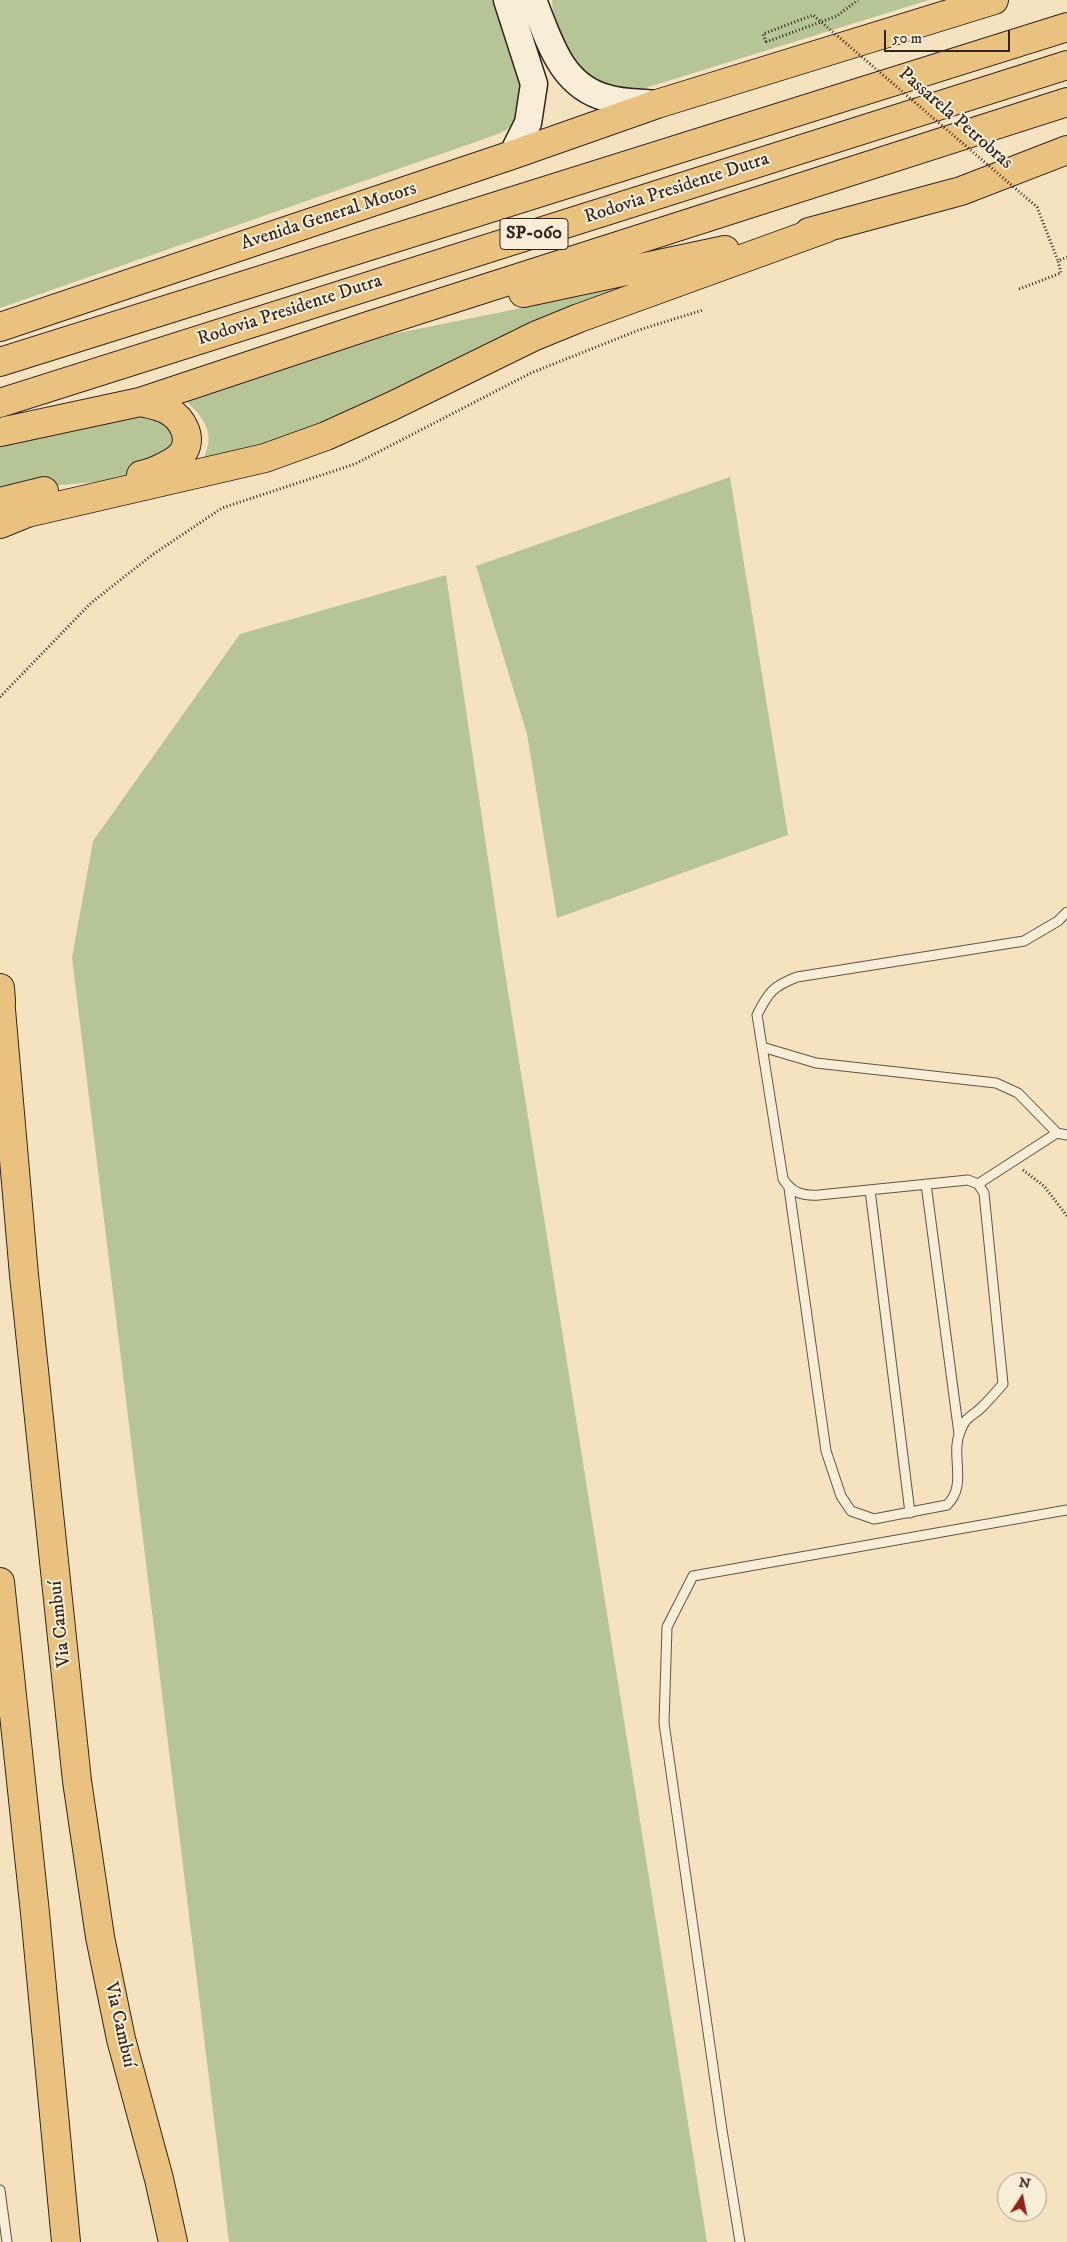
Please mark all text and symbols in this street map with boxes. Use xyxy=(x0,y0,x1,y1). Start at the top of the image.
scale bar xyxy=(887,20,1013,52)
text: 50 m xyxy=(892,29,922,48)
street label: Passarela Petrobras xyxy=(893,63,1017,175)
street label: Rodovia Presidente Dutra xyxy=(582,148,772,230)
street label: Avenida General Motors xyxy=(238,178,420,256)
road number: SP-060 xyxy=(500,218,568,250)
street label: Rodovia Presidente Dutra xyxy=(195,270,385,352)
street label: Via Cambuí xyxy=(45,1580,77,1668)
street label: Via Cambuí xyxy=(98,1980,140,2070)
north arrow xyxy=(997,2172,1047,2222)
text: N xyxy=(1017,2173,1032,2193)

